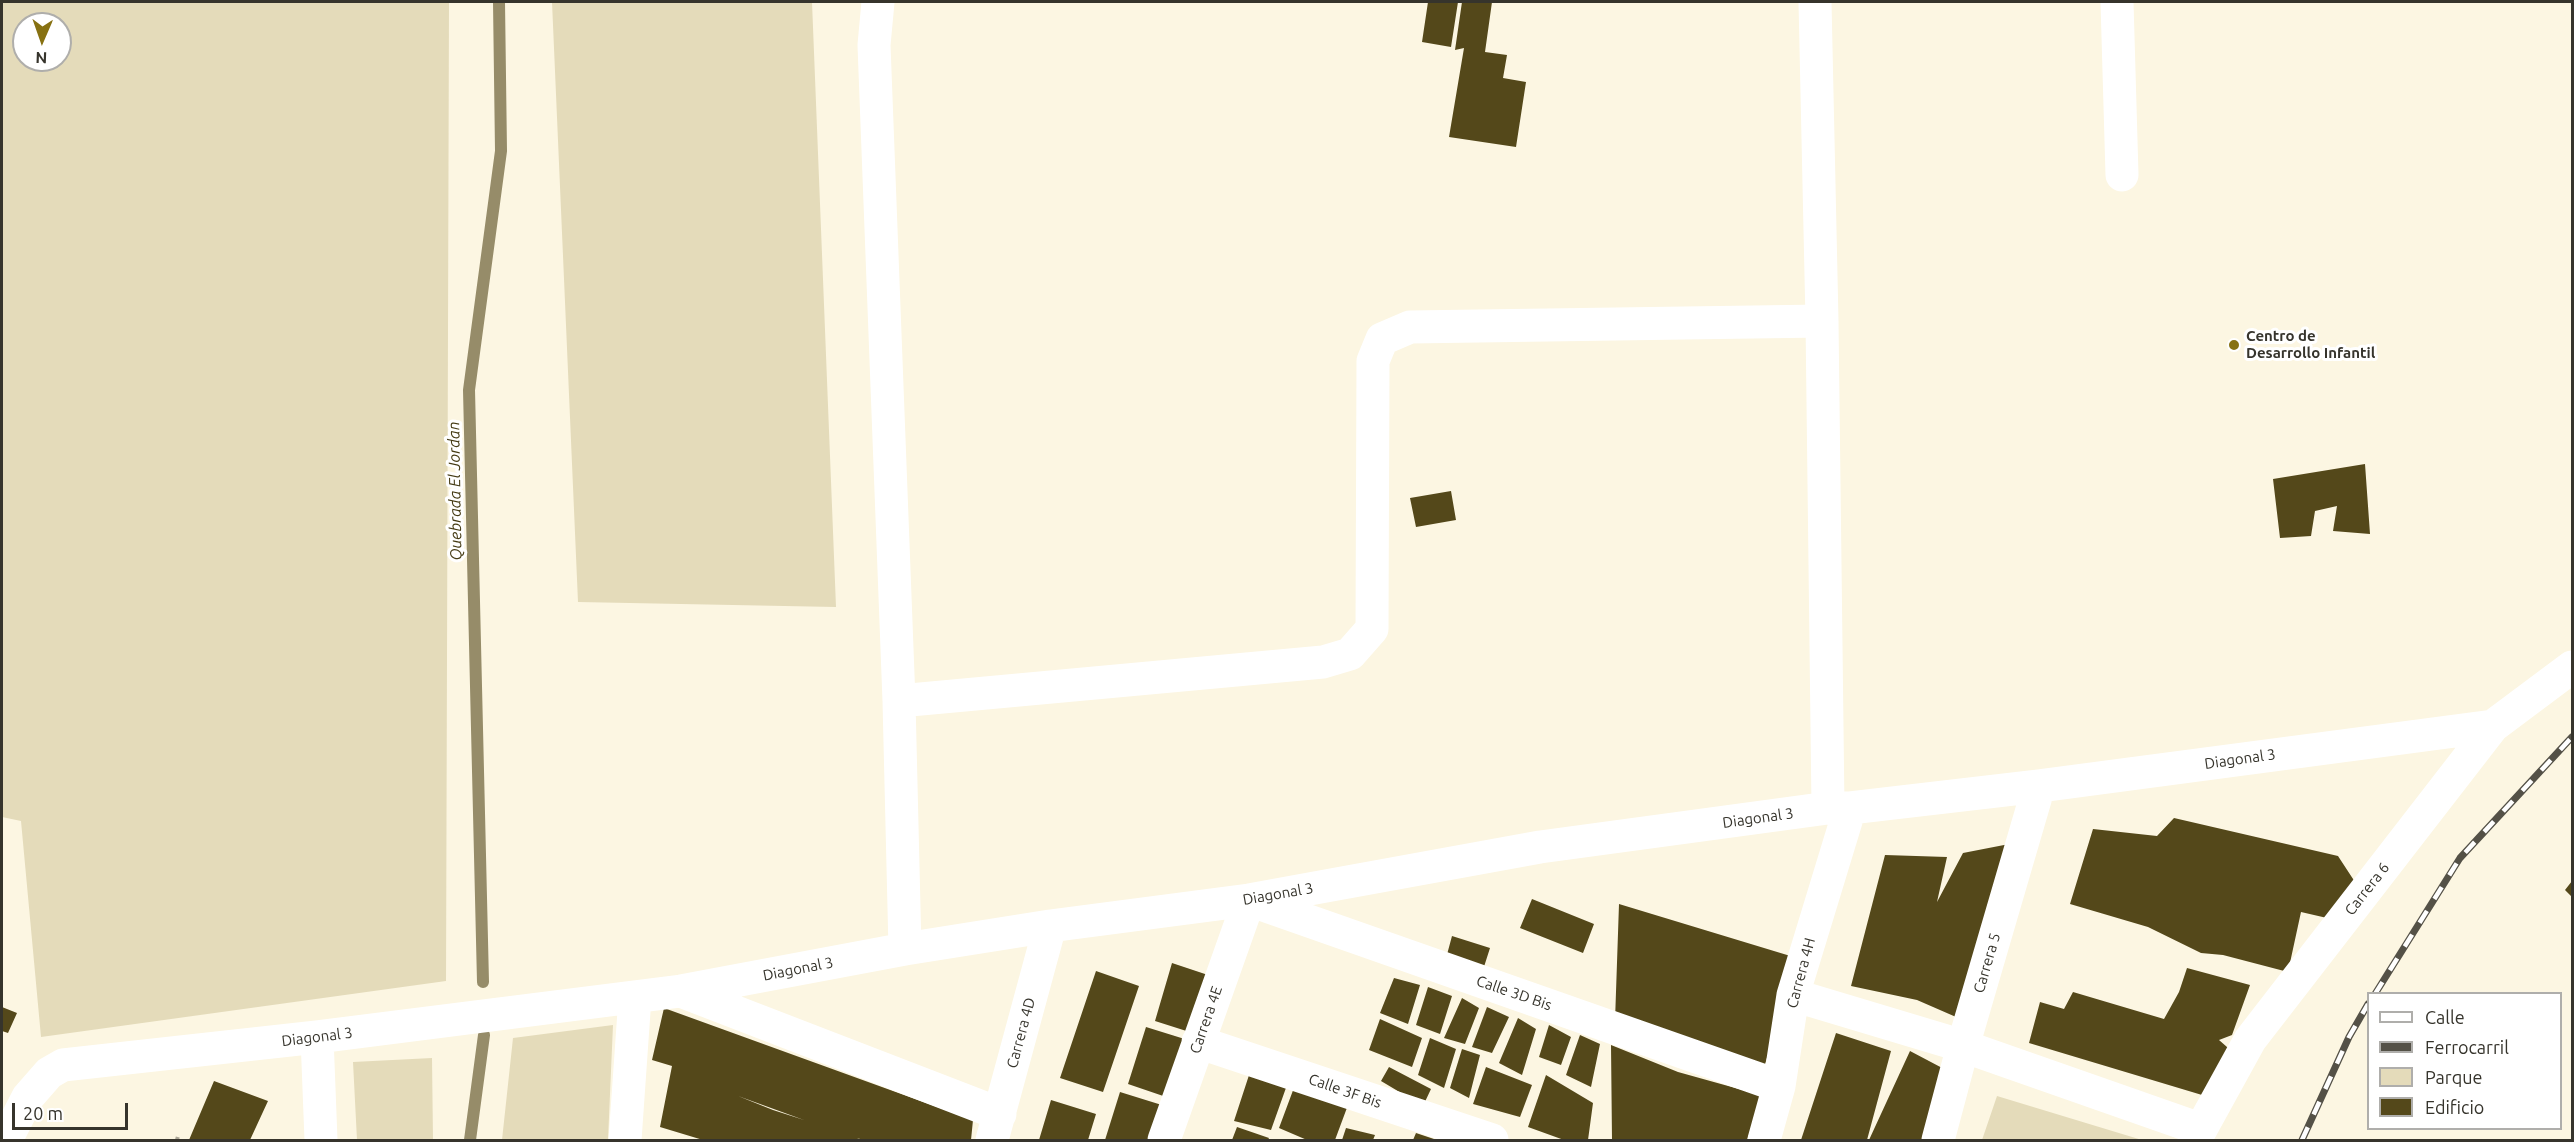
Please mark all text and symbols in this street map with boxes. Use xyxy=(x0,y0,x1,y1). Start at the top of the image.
north arrow xyxy=(12,12,72,72)
text: N xyxy=(35,49,48,67)
place label: Centro de Desarrollo Infantil xyxy=(2246,327,2375,362)
marker: Centro de Desarrollo Infantil xyxy=(2227,338,2241,352)
water label: Quebrada El Jordan xyxy=(444,421,466,561)
street label: Diagonal 3 xyxy=(2203,745,2277,773)
street label: Diagonal 3 xyxy=(1721,804,1795,832)
street label: Carrera 6 xyxy=(2341,859,2393,919)
street label: Diagonal 3 xyxy=(1241,879,1315,909)
street label: Carrera 5 xyxy=(1970,931,2004,995)
street label: Carrera 4H xyxy=(1783,936,1819,1010)
street label: Diagonal 3 xyxy=(761,953,835,985)
street label: Calle 3D Bis xyxy=(1474,972,1554,1014)
street label: Carrera 4E xyxy=(1186,984,1226,1056)
legend xyxy=(2367,992,2562,1130)
street label: Carrera 4D xyxy=(1003,996,1039,1070)
text: Calle xyxy=(2425,1007,2465,1027)
street label: Diagonal 3 xyxy=(280,1024,354,1050)
text: Ferrocarril xyxy=(2425,1037,2509,1057)
text: Parque xyxy=(2425,1067,2482,1087)
street label: Calle 3F Bis xyxy=(1306,1070,1384,1112)
scale bar xyxy=(15,1091,130,1129)
text: Edificio xyxy=(2425,1097,2484,1117)
text: 20 m xyxy=(23,1103,63,1123)

